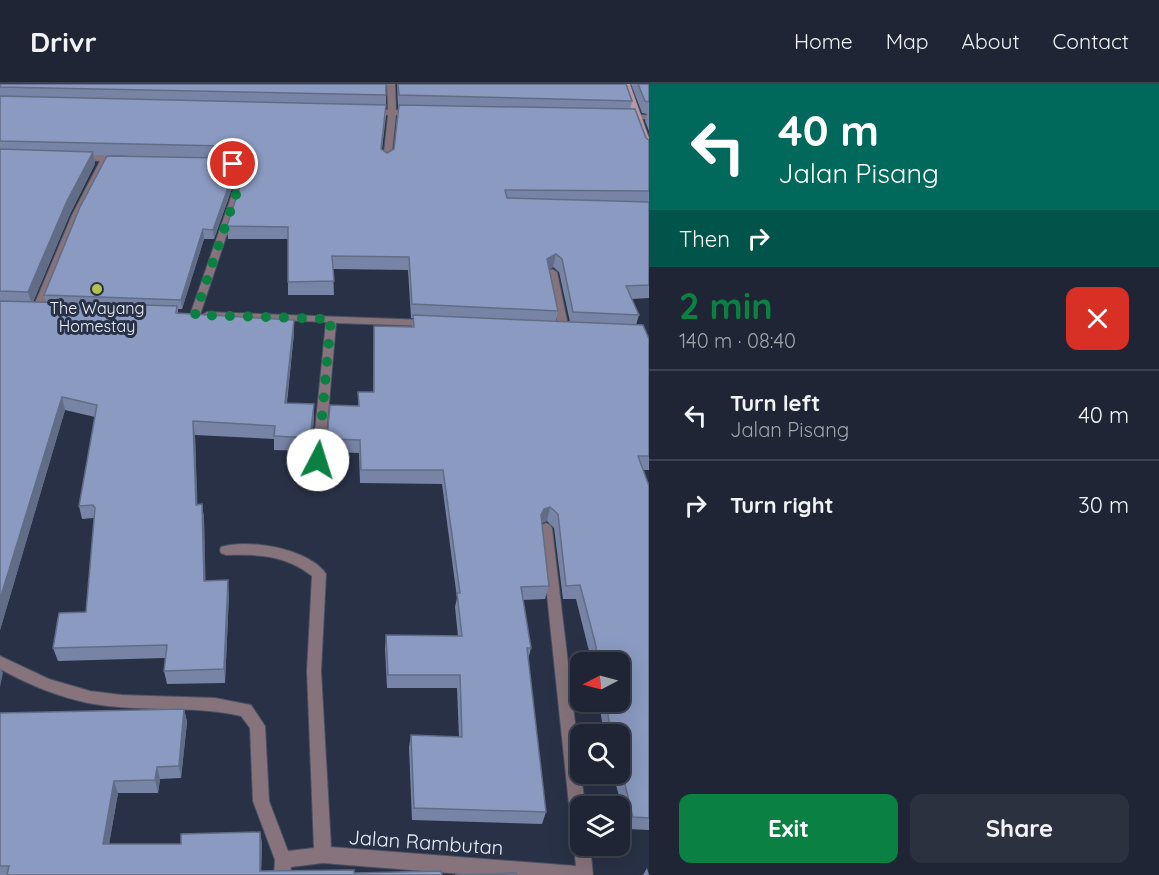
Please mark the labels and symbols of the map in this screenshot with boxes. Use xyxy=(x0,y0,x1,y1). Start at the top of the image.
pin xyxy=(207,138,258,189)
marker: The Wayang Homestay xyxy=(90,282,104,296)
place label: The Wayang Homestay xyxy=(49,298,145,336)
position arrow xyxy=(286,428,350,492)
north arrow xyxy=(570,652,630,712)
street label: Jalan Rambutan xyxy=(348,824,504,860)

